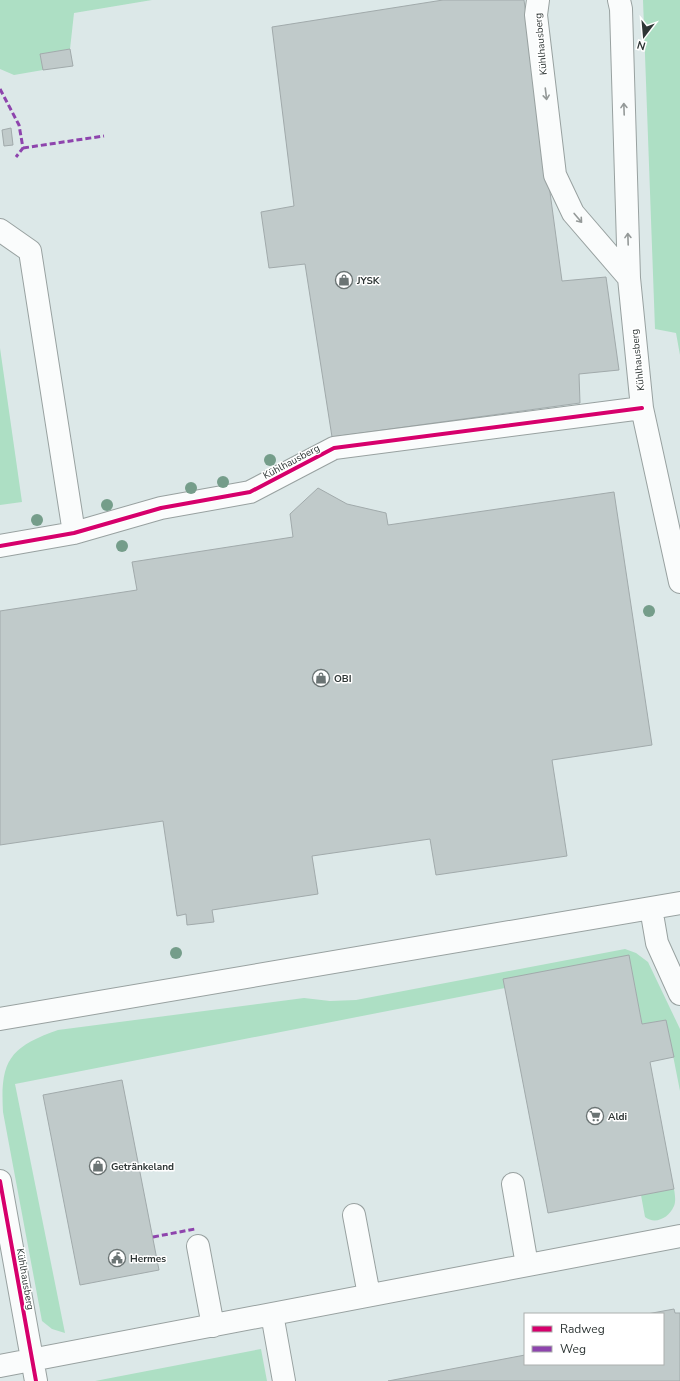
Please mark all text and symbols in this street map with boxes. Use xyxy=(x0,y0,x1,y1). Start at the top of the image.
street label: Kühlhausberg xyxy=(531,12,551,76)
north arrow xyxy=(624,16,664,56)
text: N xyxy=(635,37,647,53)
one-way arrow xyxy=(542,87,549,100)
one-way arrow xyxy=(620,103,628,116)
one-way arrow xyxy=(573,213,582,223)
one-way arrow xyxy=(624,233,631,246)
shop icon: JYSK xyxy=(334,270,354,290)
place label: JYSK xyxy=(356,274,380,288)
street label: Kühlhausberg xyxy=(628,328,648,392)
street label: Kühlhausberg xyxy=(261,441,322,483)
shop icon: OBI xyxy=(311,668,331,688)
place label: OBI xyxy=(334,672,352,686)
supermarket icon: Aldi xyxy=(585,1106,605,1126)
place label: Aldi xyxy=(608,1110,627,1124)
shop icon: Getränkeland xyxy=(88,1156,108,1176)
place label: Getränkeland xyxy=(111,1160,174,1174)
street label: Kühlhausberg xyxy=(13,1247,37,1311)
public building icon: Hermes xyxy=(107,1248,127,1268)
place label: Hermes xyxy=(130,1252,166,1266)
legend xyxy=(524,1313,664,1365)
text: Radweg xyxy=(560,1321,605,1337)
text: Weg xyxy=(560,1341,586,1357)

